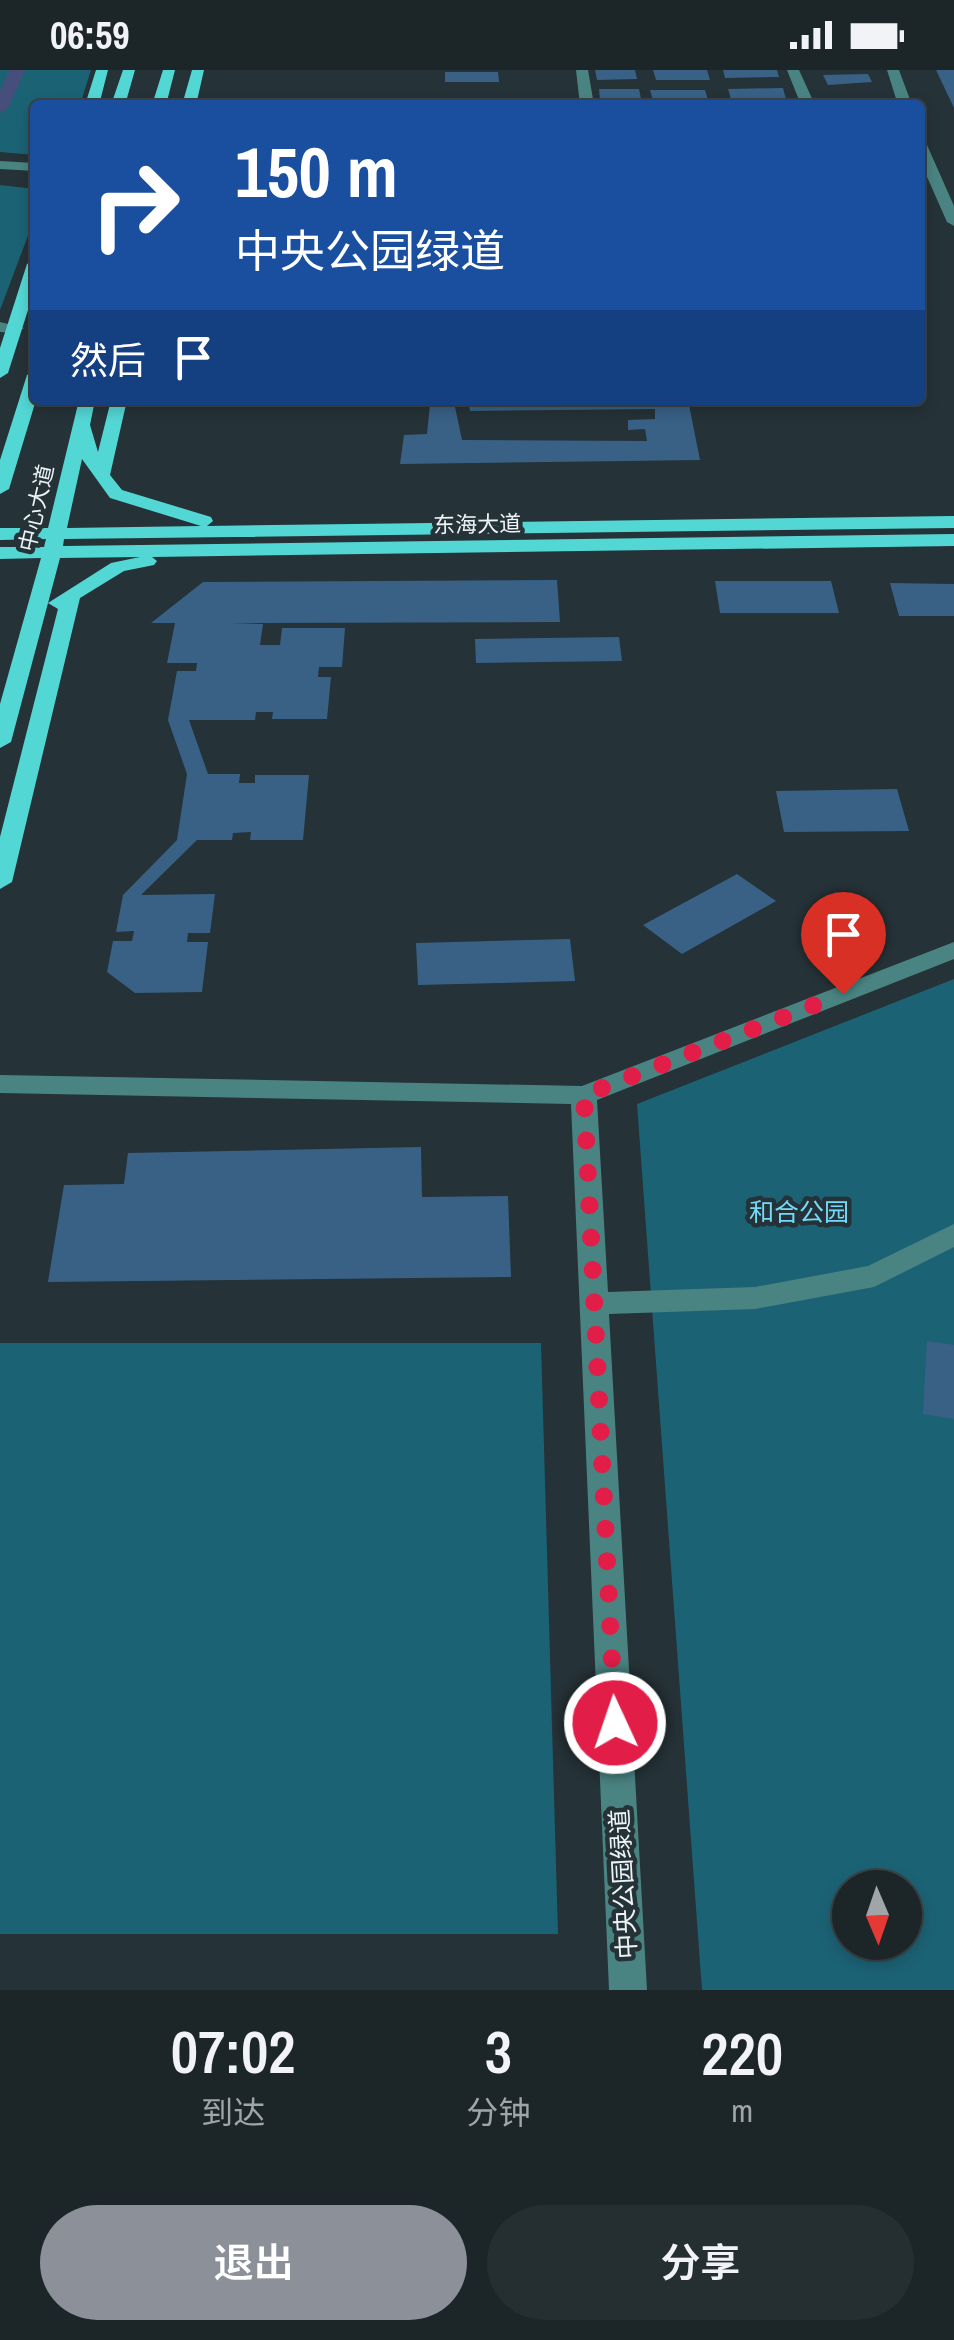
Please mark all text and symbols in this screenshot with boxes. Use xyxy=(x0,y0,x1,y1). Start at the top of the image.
text: 06:59 xyxy=(50,10,130,61)
text: 150 m xyxy=(235,125,398,219)
icon: right xyxy=(70,140,200,270)
text: 中央公园绿道 xyxy=(235,220,505,281)
icon: arrive xyxy=(166,330,221,385)
text: 然后 xyxy=(70,335,146,386)
street label: 中心大道 xyxy=(11,462,61,554)
street label: 东海大道 xyxy=(433,508,521,540)
pin xyxy=(801,892,886,995)
icon: arrive xyxy=(816,907,871,962)
park label: 和合公园 xyxy=(749,1195,849,1229)
position arrow xyxy=(563,1671,667,1775)
street label: 中央公园绿道 xyxy=(602,1808,644,1960)
north arrow xyxy=(832,1870,922,1960)
map controls xyxy=(832,1870,922,1960)
text: 07:02 xyxy=(171,2011,296,2092)
text: 3 xyxy=(485,2011,512,2092)
text: 220 xyxy=(701,2013,783,2094)
text: m xyxy=(731,2089,753,2132)
text: 到达 xyxy=(201,2091,265,2134)
text: 分钟 xyxy=(466,2091,530,2134)
button: 退出 xyxy=(40,2205,467,2320)
button: 分享 xyxy=(487,2205,914,2320)

